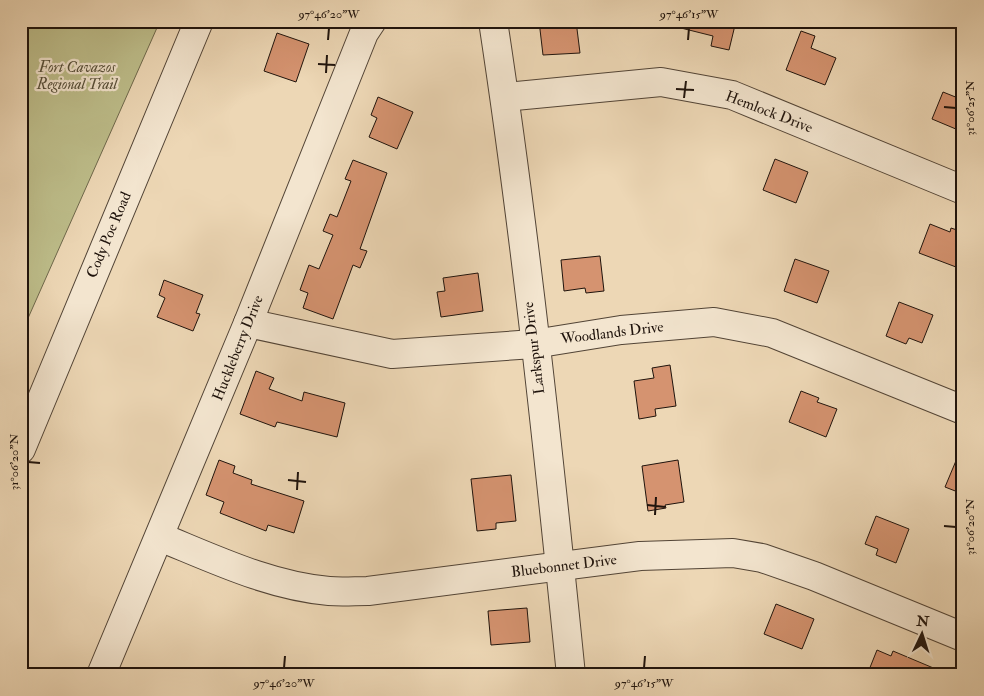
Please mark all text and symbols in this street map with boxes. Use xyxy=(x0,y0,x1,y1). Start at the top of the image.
text: 97°46'20"W xyxy=(297,7,360,22)
text: 97°46'15"W xyxy=(659,7,719,22)
park label: Fort Cavazos Regional Trail xyxy=(36,58,119,94)
text: 31°06'25"N xyxy=(963,80,978,136)
street label: Hemlock Drive xyxy=(723,87,815,137)
street label: Cody Poe Road xyxy=(82,189,136,281)
street label: Huckleberry Drive xyxy=(208,292,268,404)
street label: Larkspur Drive xyxy=(519,300,550,395)
street label: Woodlands Drive xyxy=(558,317,665,349)
text: 31°06'20"N xyxy=(7,433,22,490)
text: 31°06'20"N xyxy=(963,498,978,555)
street label: Bluebonnet Drive xyxy=(510,550,618,582)
north arrow xyxy=(896,608,946,658)
text: N xyxy=(915,613,930,630)
text: 97°46'20"W xyxy=(252,676,315,691)
text: 97°46'15"W xyxy=(614,676,674,691)

